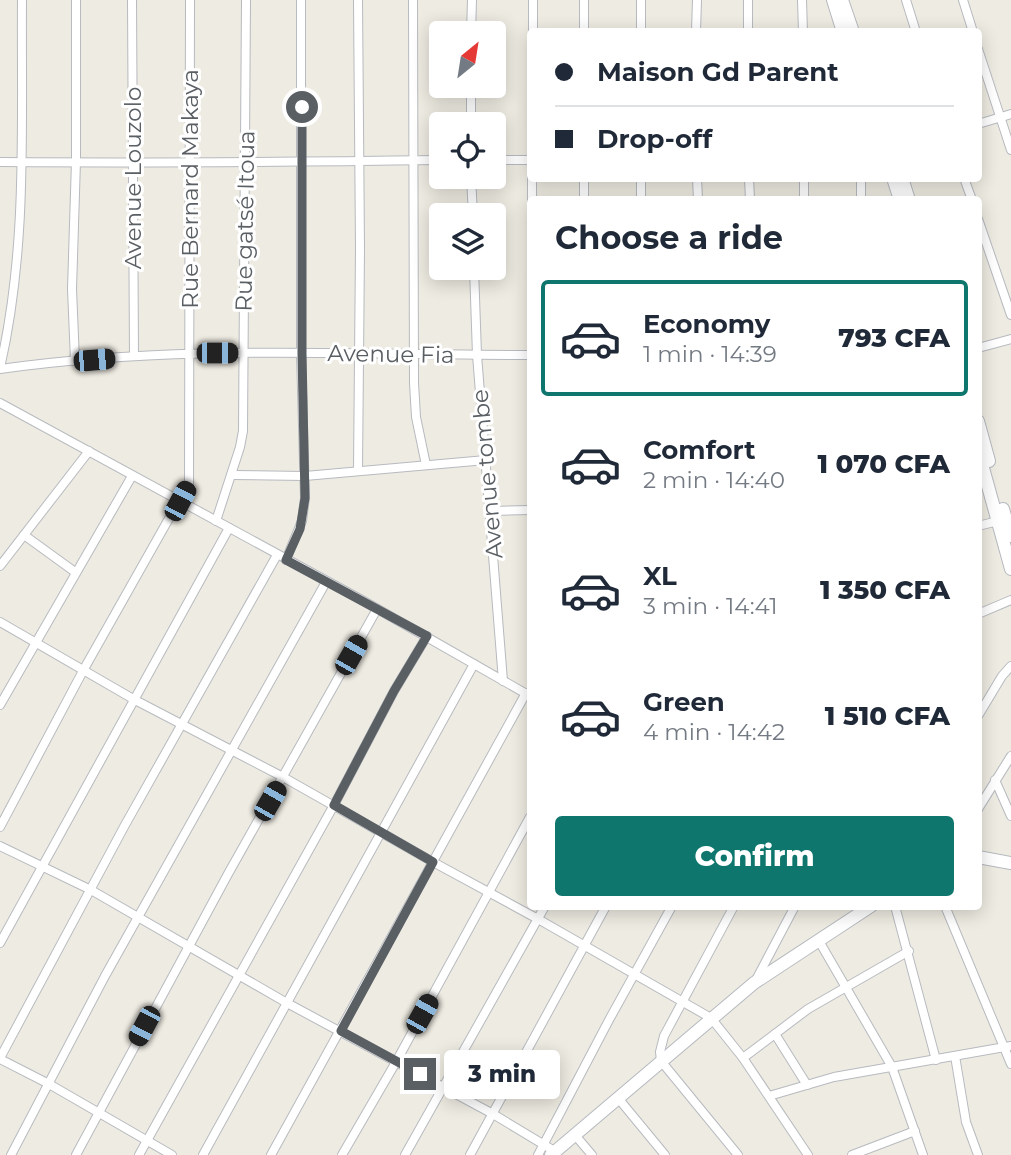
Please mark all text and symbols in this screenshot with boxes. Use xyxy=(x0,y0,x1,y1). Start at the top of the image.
north arrow xyxy=(429,21,506,98)
map controls xyxy=(429,21,506,280)
text: Maison Gd Parent xyxy=(597,56,839,88)
street label: Rue Bernard Makaya xyxy=(176,69,204,309)
street label: Avenue Louzolo xyxy=(119,87,147,269)
route start xyxy=(286,91,318,123)
button: locate xyxy=(429,112,506,189)
text: Drop-off xyxy=(597,123,712,155)
street label: Rue gatsé Itoua xyxy=(229,130,261,312)
button: layers xyxy=(429,203,506,280)
text: Choose a ride xyxy=(555,218,783,257)
icon: car xyxy=(559,307,622,370)
text: Economy xyxy=(643,308,770,340)
text: 793 CFA xyxy=(838,322,950,354)
street label: Avenue Fia xyxy=(327,339,455,369)
text: 1 min · 14:39 xyxy=(643,340,777,368)
car xyxy=(197,343,239,364)
car xyxy=(73,348,116,372)
street label: Avenue tombe xyxy=(466,388,508,560)
icon: car xyxy=(559,433,622,496)
text: Comfort xyxy=(643,434,755,466)
text: 1 070 CFA xyxy=(817,448,950,480)
text: 2 min · 14:40 xyxy=(643,466,785,494)
car xyxy=(161,478,200,524)
icon: car xyxy=(559,559,622,622)
text: XL xyxy=(643,560,677,592)
text: 1 350 CFA xyxy=(820,574,950,606)
text: 3 min · 14:41 xyxy=(643,592,777,620)
car xyxy=(332,632,371,678)
icon: car xyxy=(559,685,622,748)
text: Green xyxy=(643,686,725,718)
text: 1 510 CFA xyxy=(825,700,950,732)
text: 4 min · 14:42 xyxy=(643,718,785,746)
car xyxy=(251,778,290,824)
button: Confirm xyxy=(555,816,954,896)
car xyxy=(403,991,442,1037)
car xyxy=(125,1003,164,1049)
callout: 3 min xyxy=(444,1050,560,1098)
route end xyxy=(404,1058,436,1090)
text: 3 min xyxy=(468,1060,536,1088)

